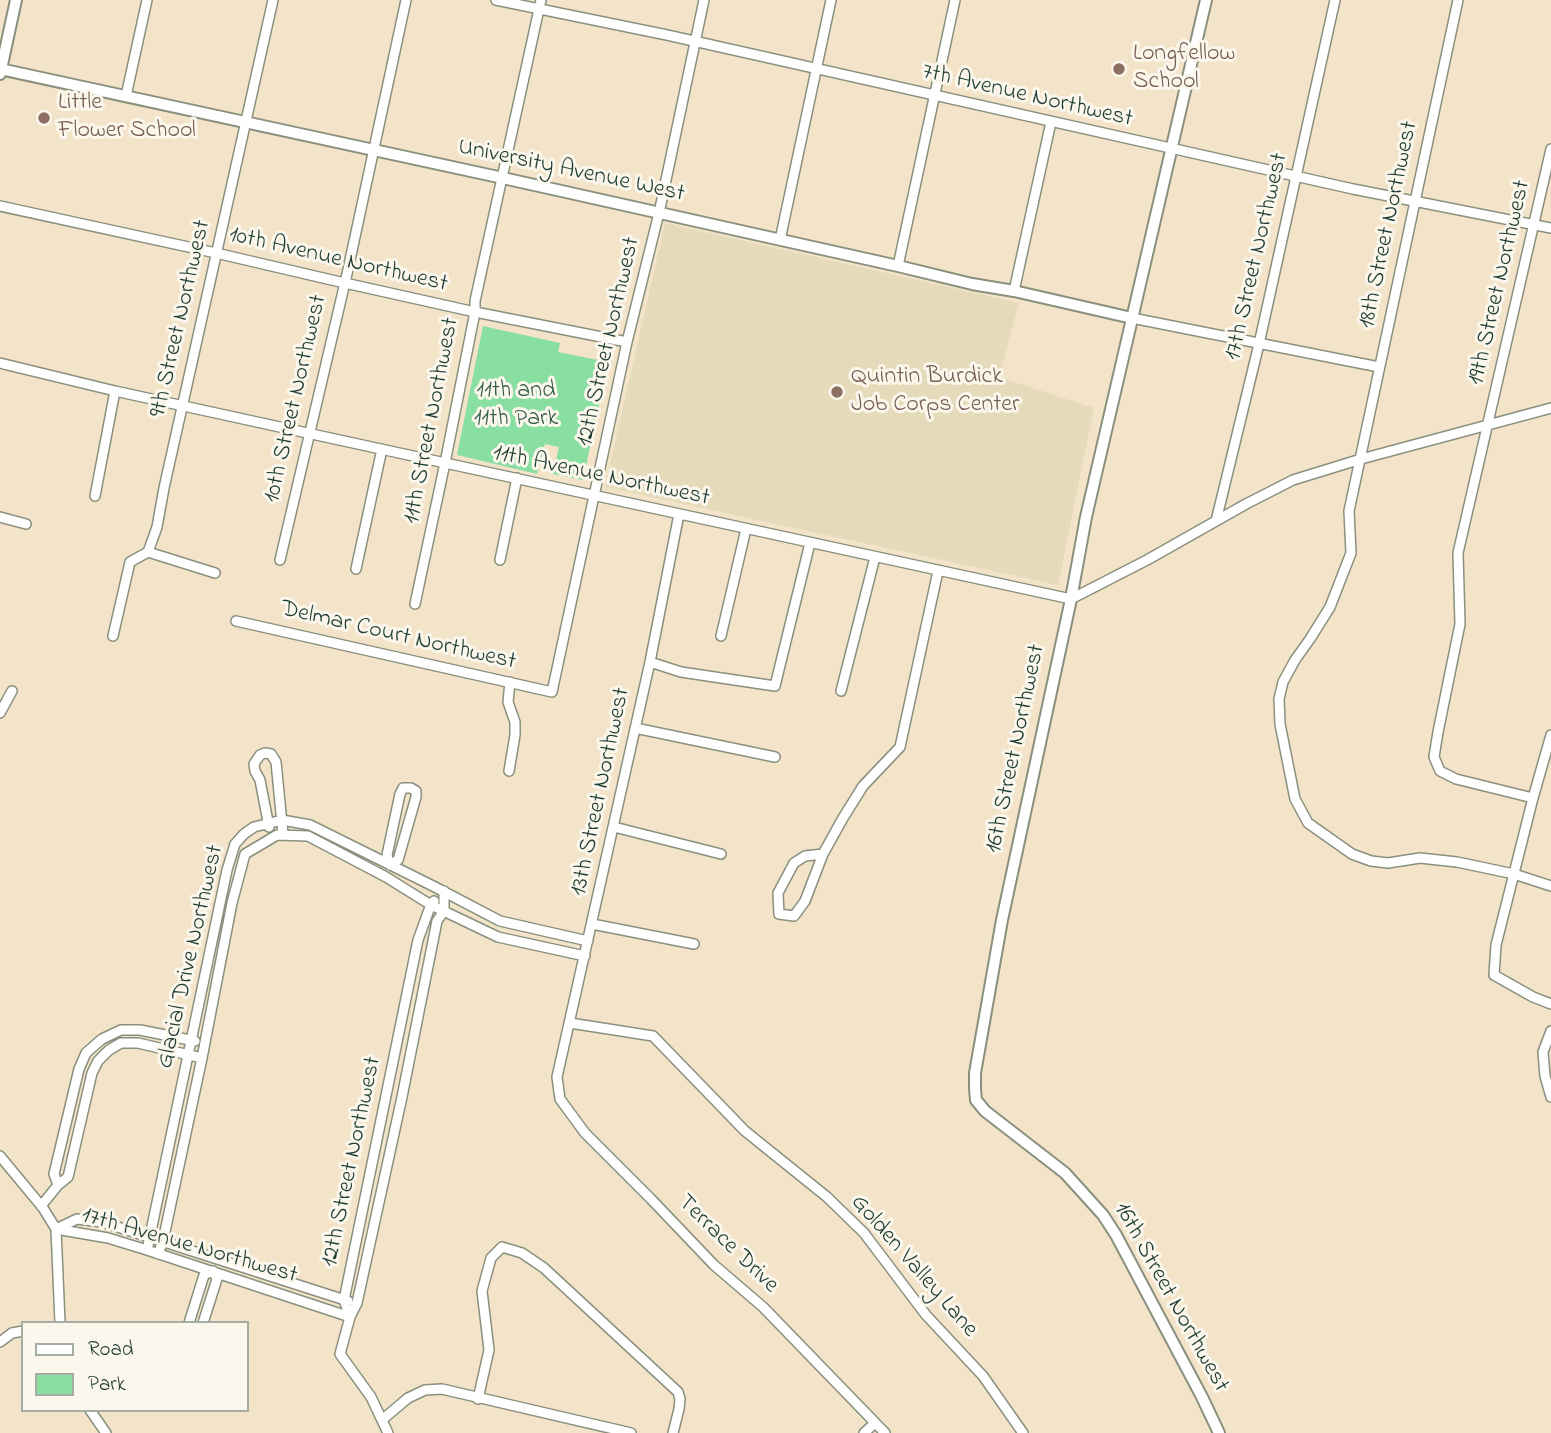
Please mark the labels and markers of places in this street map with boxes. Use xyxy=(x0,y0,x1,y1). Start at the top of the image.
place label: Longfellow School xyxy=(1133,41,1235,97)
marker: Longfellow School xyxy=(1111,61,1127,77)
place label: Little Flower School xyxy=(58,90,196,146)
marker: Little Flower School xyxy=(36,110,52,126)
place label: Quintin Burdick Job Corps Center xyxy=(851,364,1020,420)
marker: Quintin Burdick Job Corps Center xyxy=(829,384,845,400)

